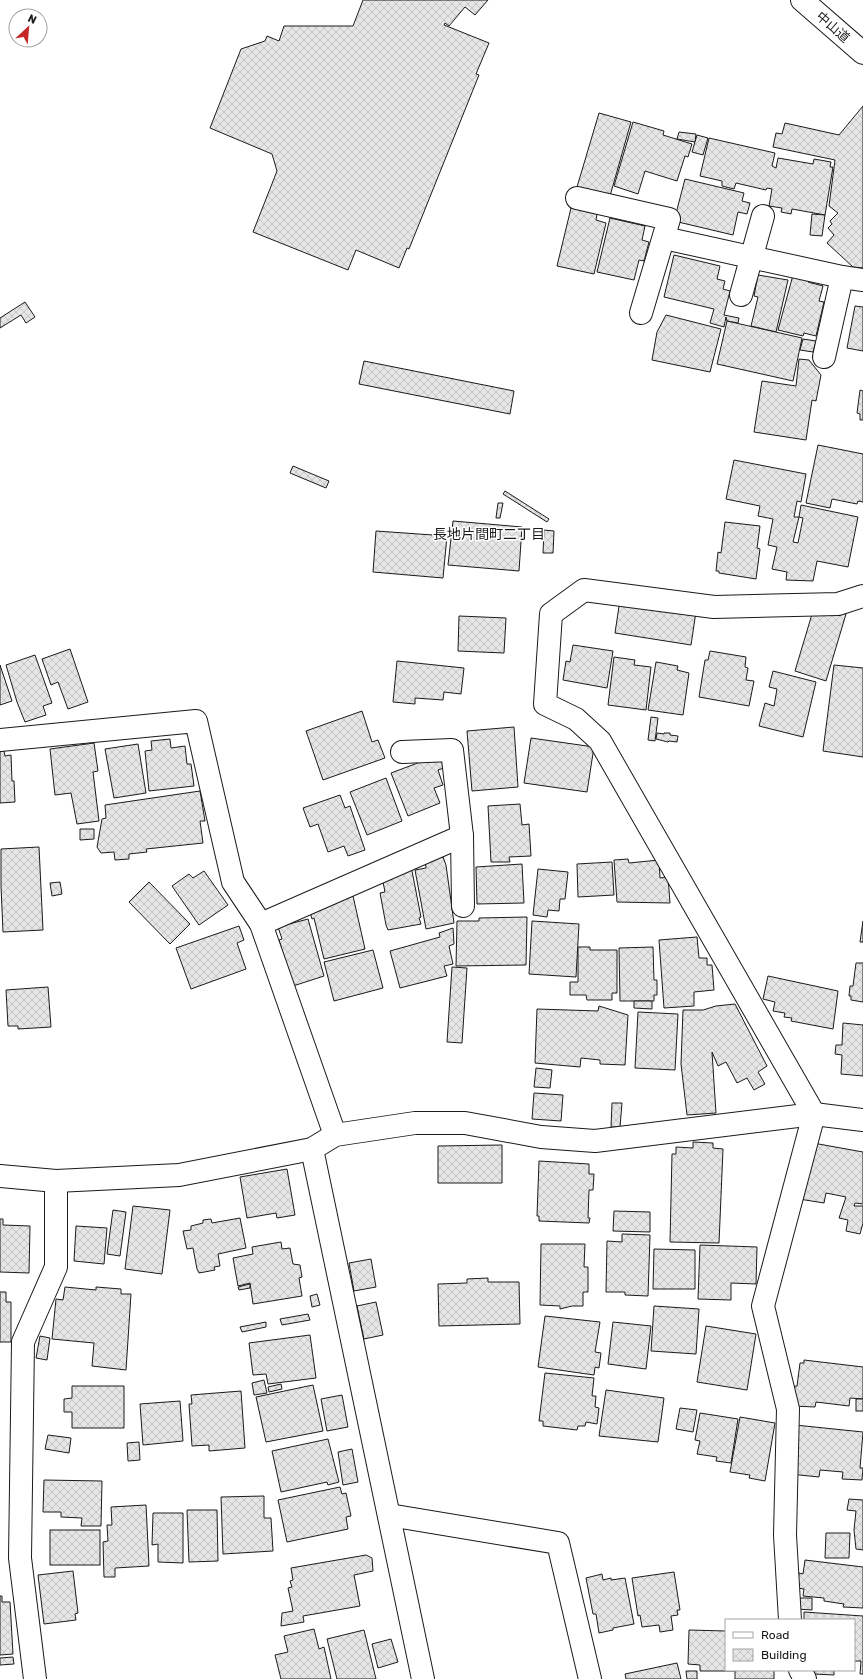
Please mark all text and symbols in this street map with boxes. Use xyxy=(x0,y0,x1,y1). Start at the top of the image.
north arrow xyxy=(8,8,48,48)
street label: 中山道 xyxy=(813,9,853,45)
text: N xyxy=(26,12,39,27)
district label: 長地片間町二丁目 xyxy=(433,526,545,543)
legend xyxy=(725,1619,855,1671)
text: Road xyxy=(761,1628,789,1642)
text: Building xyxy=(761,1648,807,1662)

